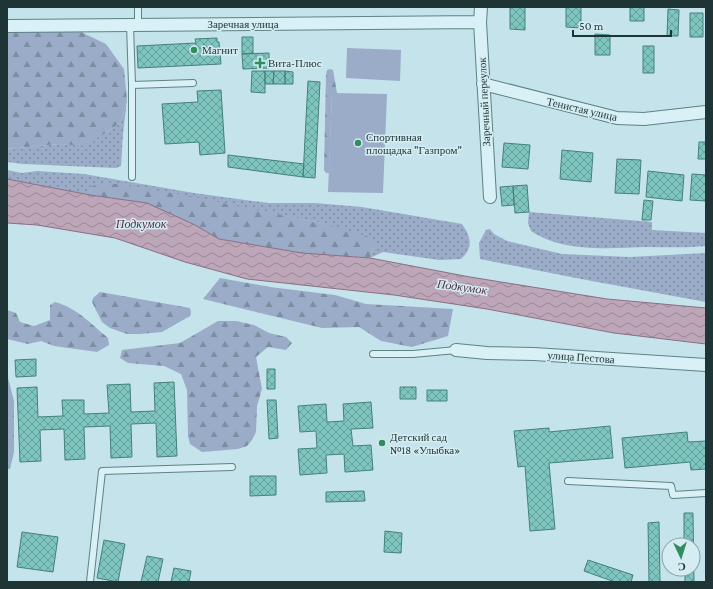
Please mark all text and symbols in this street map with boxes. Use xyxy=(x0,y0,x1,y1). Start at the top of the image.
scale bar xyxy=(573,12,671,38)
street label: Заречная улица xyxy=(207,18,279,30)
text: 50 m xyxy=(579,19,604,33)
place label: Магнит xyxy=(202,44,238,56)
marker: Магнит xyxy=(189,45,199,55)
street label: Заречный переулок xyxy=(476,56,492,147)
place label: Вита-Плюс xyxy=(268,57,322,69)
marker: Вита-Плюс xyxy=(255,58,265,68)
street label: Тенистая улица xyxy=(546,95,619,123)
place label: Спортивная площадка "Газпром" xyxy=(366,131,462,156)
marker: Спортивная площадка "Газпром" xyxy=(353,138,363,148)
water label: Подкумок xyxy=(115,217,167,231)
water label: Подкумок xyxy=(435,276,488,297)
street label: улица Пестова xyxy=(547,349,615,365)
place label: Детский сад №18 «Улыбка» xyxy=(390,431,460,456)
marker: Детский сад №18 «Улыбка» xyxy=(377,438,387,448)
north arrow xyxy=(661,537,701,577)
text: С xyxy=(677,561,686,573)

